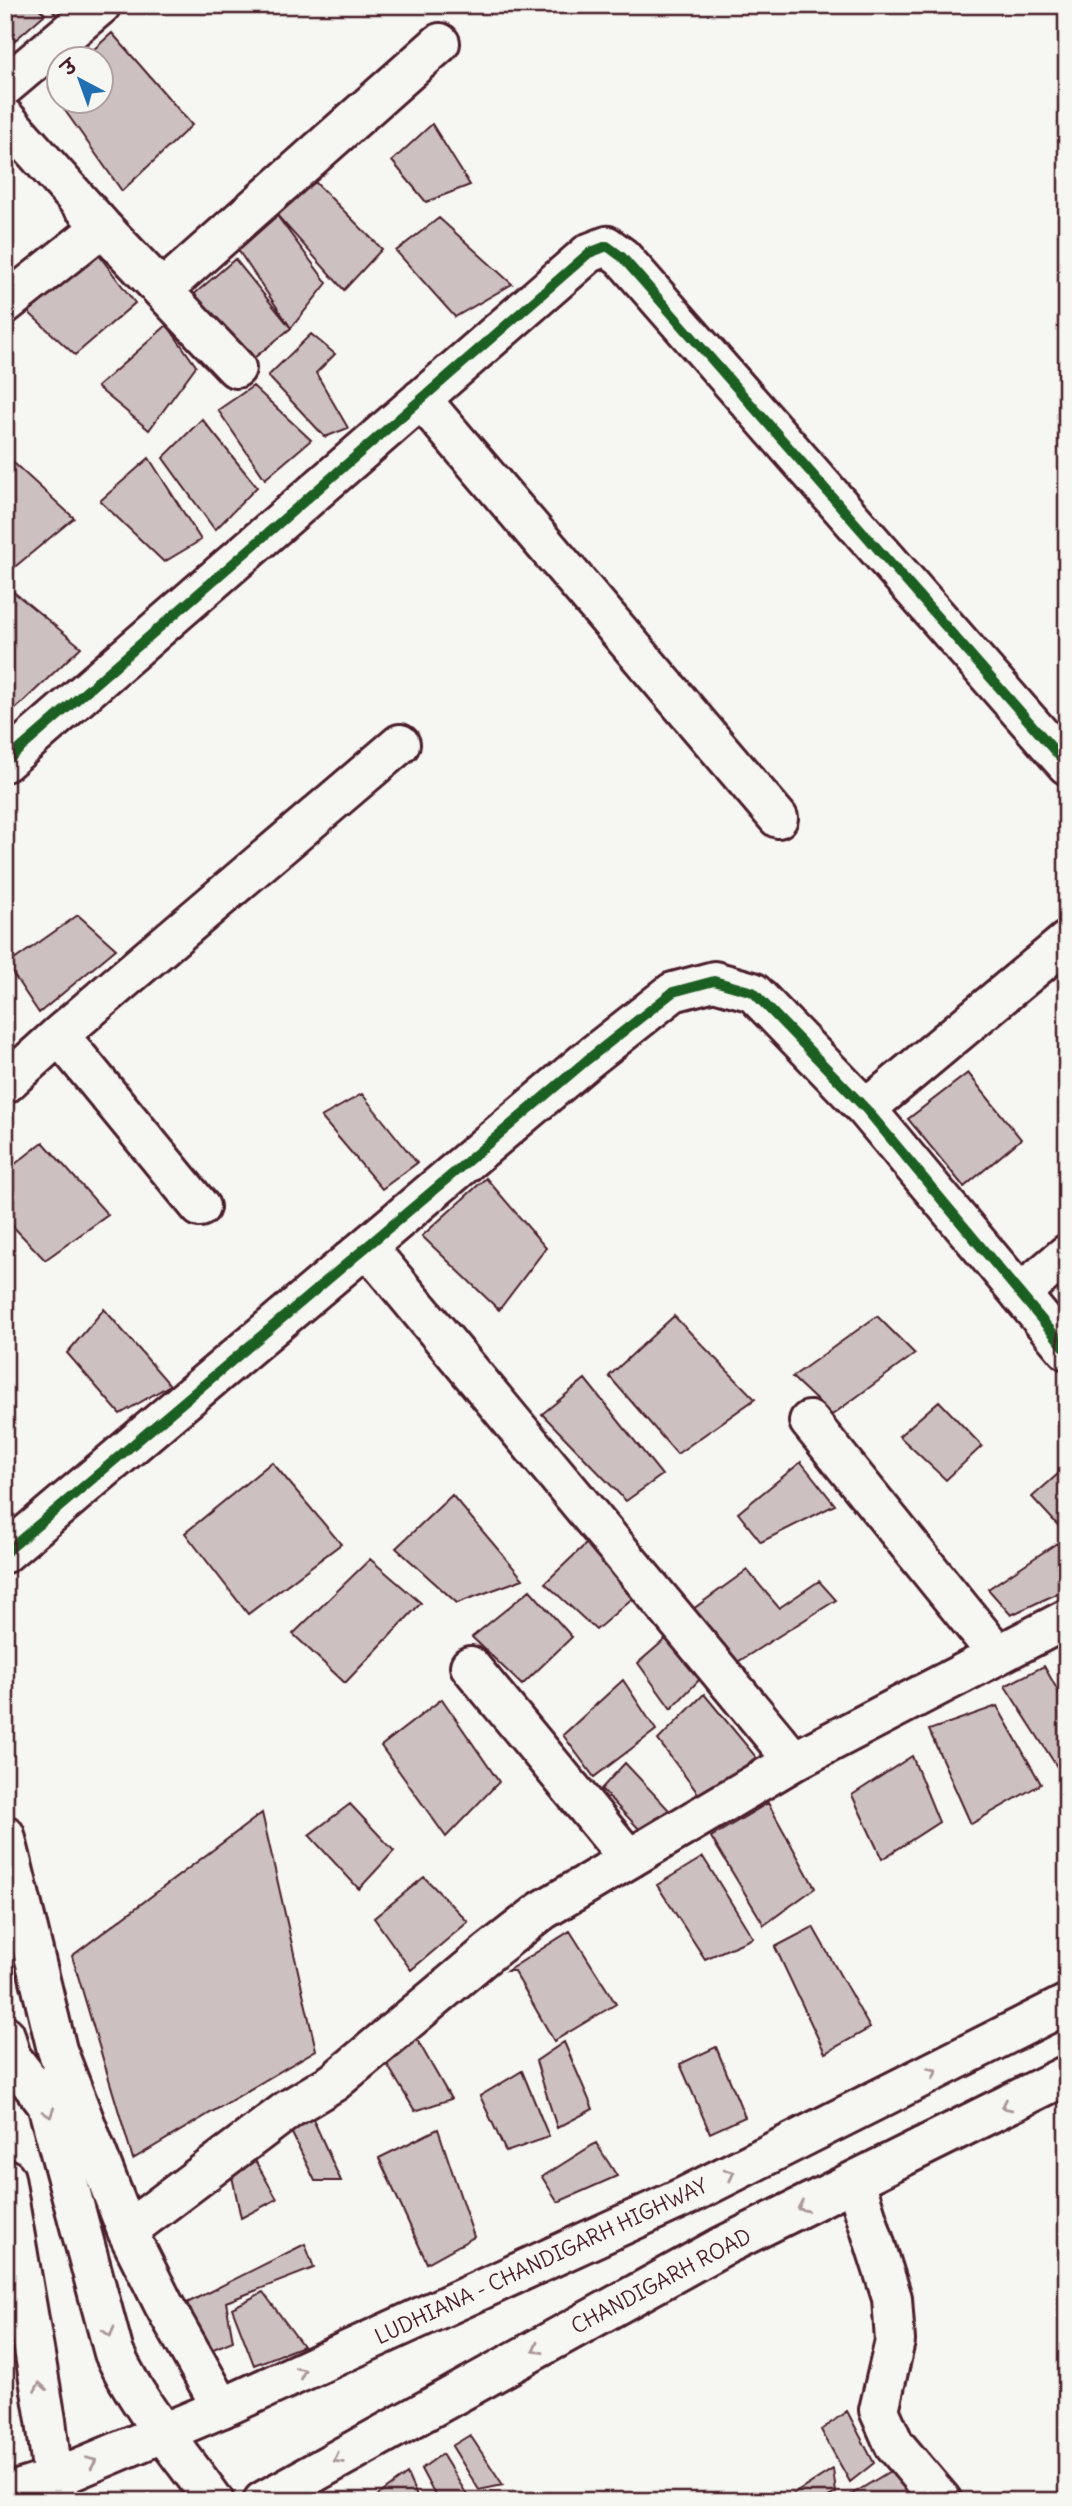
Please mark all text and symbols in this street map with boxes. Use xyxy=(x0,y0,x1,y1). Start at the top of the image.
north arrow xyxy=(46,46,116,116)
text: उ xyxy=(55,52,83,82)
one-way arrow xyxy=(926,2066,938,2080)
one-way arrow xyxy=(1001,2097,1013,2111)
one-way arrow xyxy=(41,2106,55,2118)
one-way arrow xyxy=(723,2168,735,2182)
street label: LUDHIANA - CHANDIGARH HIGHWAY xyxy=(370,2172,712,2350)
one-way arrow xyxy=(797,2199,809,2213)
street label: CHANDIGARH ROAD xyxy=(566,2222,756,2340)
one-way arrow xyxy=(100,2326,115,2338)
one-way arrow xyxy=(531,2341,544,2354)
one-way arrow xyxy=(294,2366,306,2380)
one-way arrow xyxy=(33,2381,48,2393)
one-way arrow xyxy=(332,2451,345,2465)
one-way arrow xyxy=(86,2457,98,2471)

